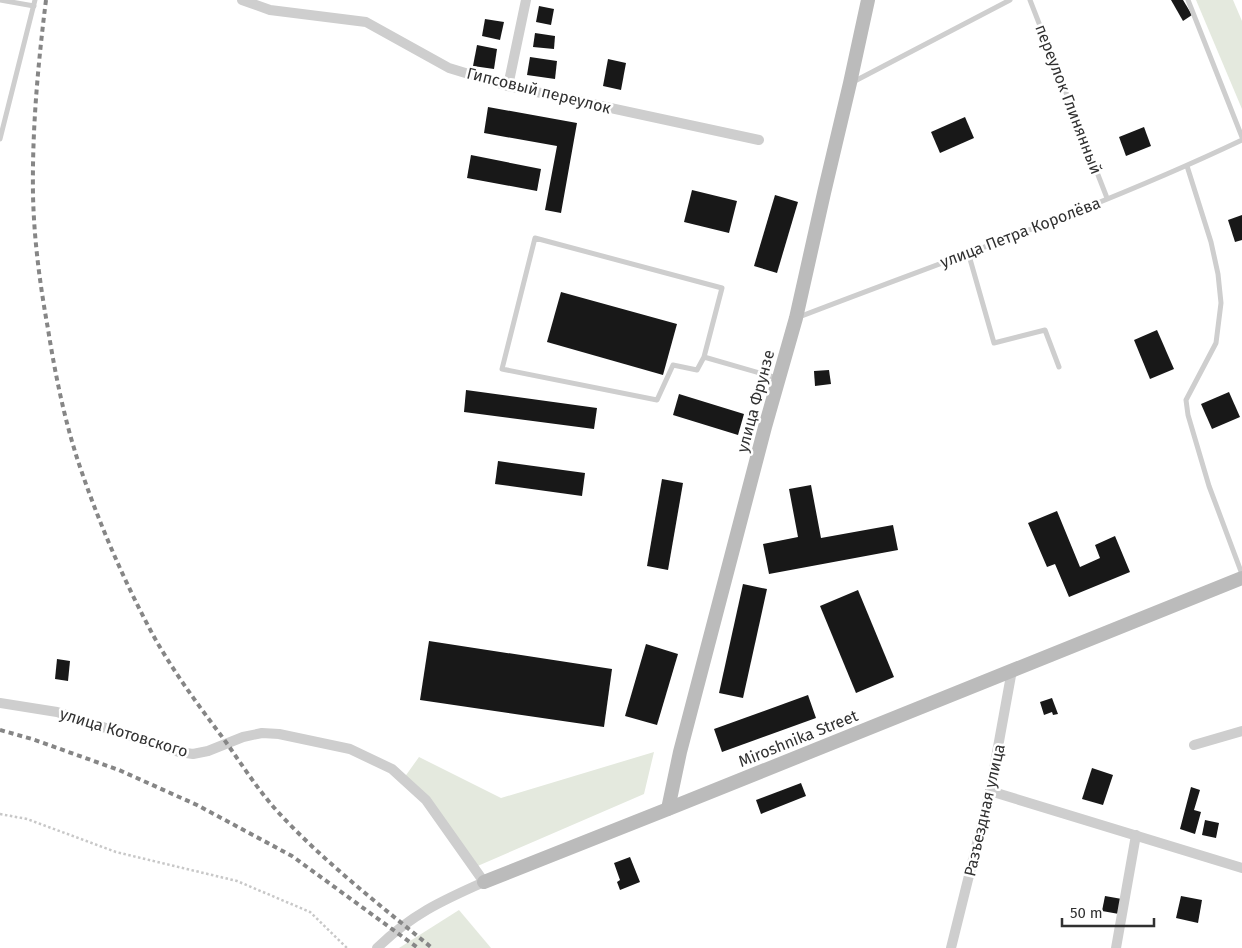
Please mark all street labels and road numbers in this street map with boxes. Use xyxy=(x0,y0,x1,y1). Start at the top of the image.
street label: переулок Глинянный xyxy=(1031,22,1106,177)
street label: Гипсовый переулок xyxy=(465,63,614,118)
street label: улица Петра Королёва xyxy=(937,193,1103,272)
street label: улица Фрунзе xyxy=(733,348,778,454)
street label: улица Котовского xyxy=(57,704,190,761)
street label: Miroshnika Street xyxy=(736,706,861,771)
street label: Разъездная улица xyxy=(960,742,1009,878)

